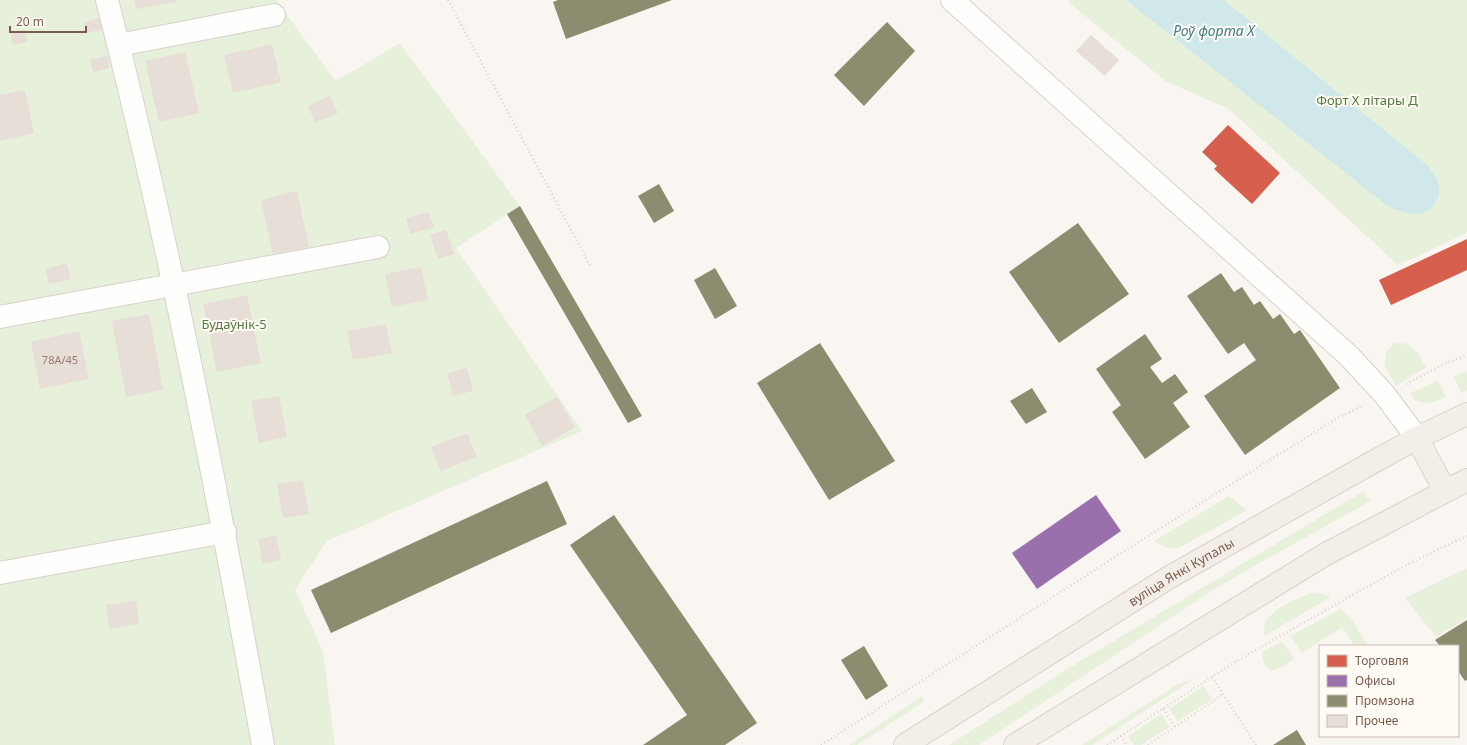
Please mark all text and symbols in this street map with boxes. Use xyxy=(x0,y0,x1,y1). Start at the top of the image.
scale bar xyxy=(10,8,86,34)
text: 20 m xyxy=(16,13,44,30)
water label: Роў форта Х xyxy=(1173,21,1256,40)
park label: Форт X літары Д xyxy=(1316,91,1418,109)
park label: Будаўнік-5 xyxy=(201,315,267,333)
house number: 78А/45 xyxy=(42,352,78,367)
street label: вуліца Янкі Купалы xyxy=(1125,534,1237,610)
legend xyxy=(1319,645,1459,737)
text: Торговля xyxy=(1355,652,1409,669)
text: Офисы xyxy=(1355,672,1395,689)
text: Промзона xyxy=(1355,692,1414,709)
text: Прочее xyxy=(1355,712,1399,729)

